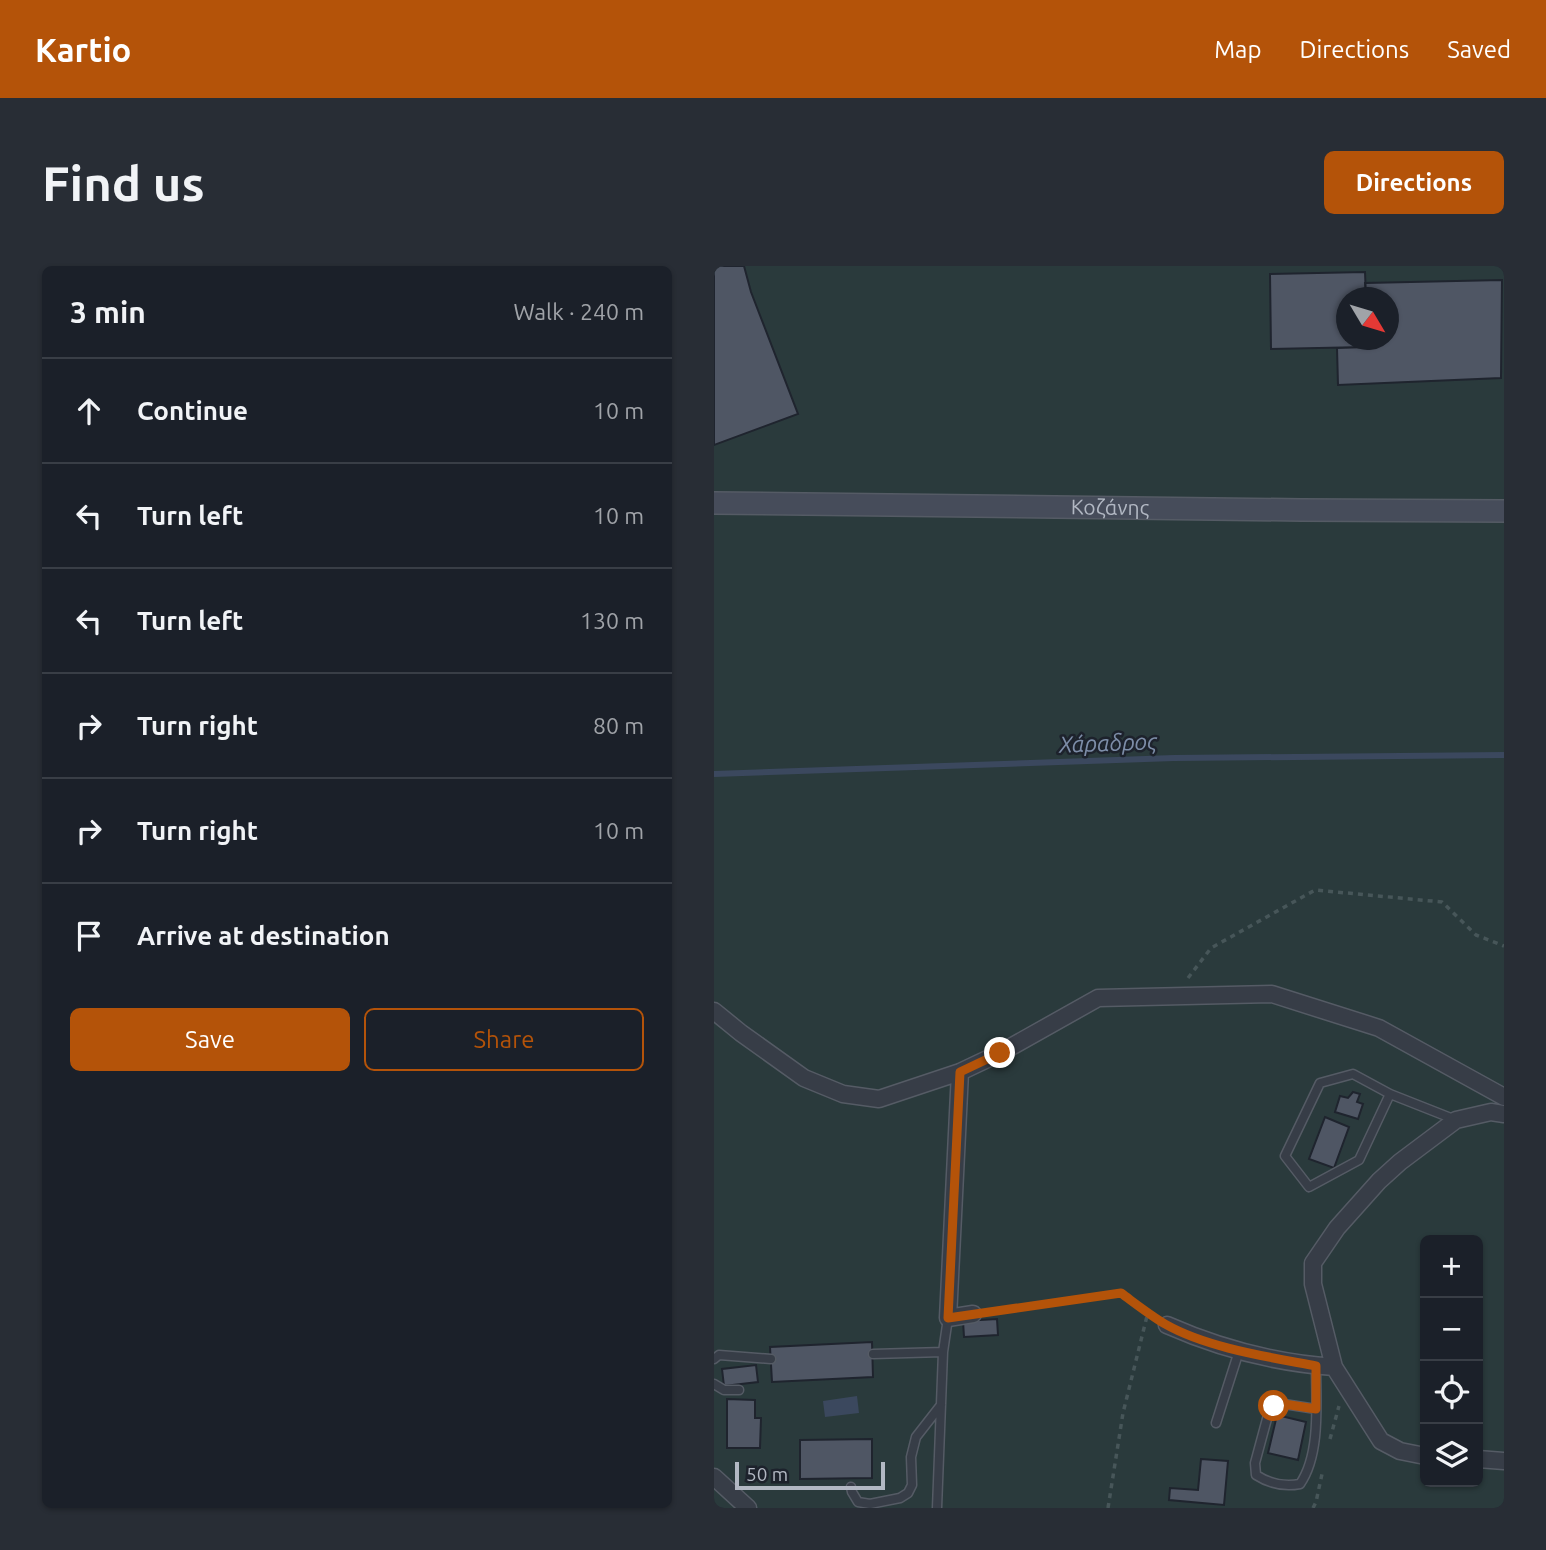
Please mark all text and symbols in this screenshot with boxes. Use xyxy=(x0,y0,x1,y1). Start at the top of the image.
text: Kartio xyxy=(35,31,131,68)
text: Map xyxy=(1214,36,1261,63)
text: Directions xyxy=(1299,36,1409,63)
text: Saved xyxy=(1447,36,1511,63)
button: Directions xyxy=(1324,151,1504,214)
text: Find us xyxy=(42,155,205,210)
north arrow xyxy=(1336,287,1399,350)
text: 3 min xyxy=(70,295,146,329)
text: Walk · 240 m xyxy=(513,299,644,324)
icon: ahead xyxy=(70,392,108,430)
text: Continue xyxy=(137,396,248,425)
text: 10 m xyxy=(593,398,644,423)
street label: Κοζάνης xyxy=(1071,494,1150,519)
icon: left xyxy=(70,497,108,535)
text: Turn left xyxy=(137,501,243,530)
text: 10 m xyxy=(593,503,644,528)
icon: left xyxy=(70,602,108,640)
text: Turn left xyxy=(137,606,243,635)
text: 130 m xyxy=(580,608,644,633)
icon: right xyxy=(70,707,108,745)
text: Turn right xyxy=(137,711,258,740)
text: 80 m xyxy=(593,713,644,738)
water label: Χάραδρος xyxy=(1057,728,1158,758)
icon: right xyxy=(70,812,108,850)
text: Turn right xyxy=(137,816,258,845)
text: 10 m xyxy=(593,818,644,843)
icon: arrive xyxy=(70,917,108,955)
text: Arrive at destination xyxy=(137,921,390,950)
button: Save xyxy=(70,1008,350,1071)
button: Share xyxy=(364,1008,644,1071)
route end xyxy=(984,1037,1015,1068)
map controls xyxy=(1420,1235,1483,1487)
button: + xyxy=(1420,1235,1483,1298)
button: − xyxy=(1420,1298,1483,1361)
button: locate xyxy=(1420,1361,1483,1424)
route start xyxy=(1258,1390,1289,1421)
button: layers xyxy=(1420,1424,1483,1487)
scale bar xyxy=(735,1459,886,1491)
text: 50 m xyxy=(746,1463,788,1485)

